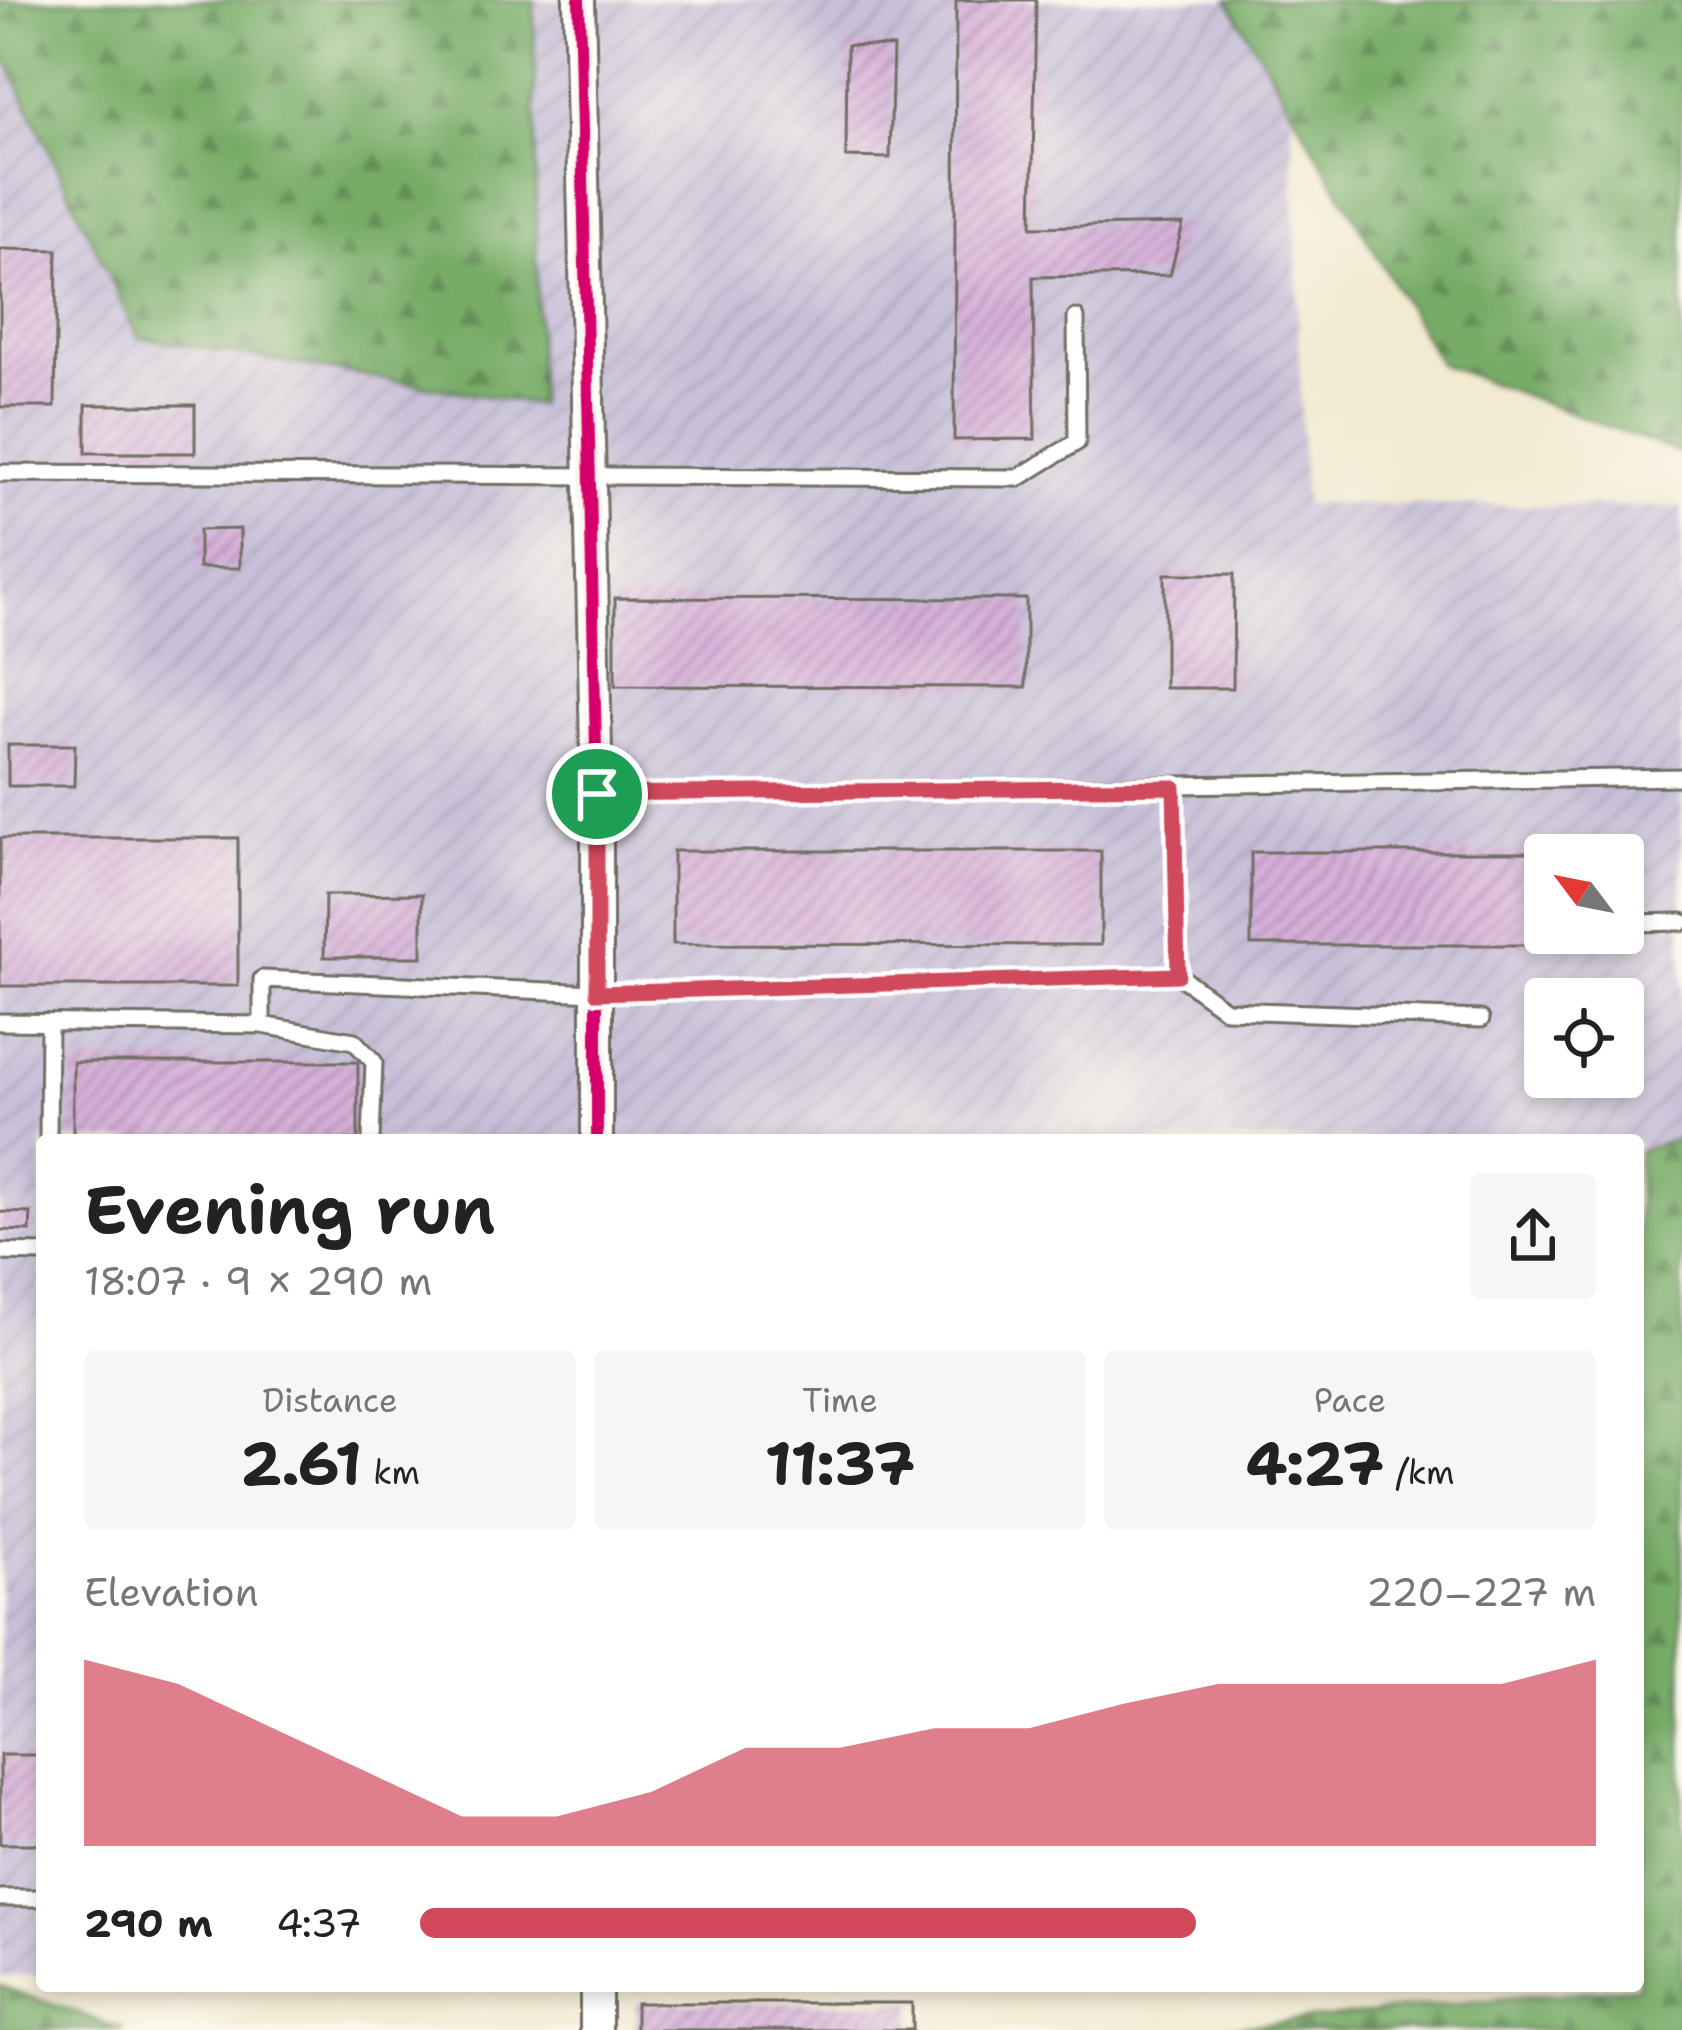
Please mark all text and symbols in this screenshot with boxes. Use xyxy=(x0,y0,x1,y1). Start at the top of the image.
pin xyxy=(546,743,648,845)
icon: arrive xyxy=(564,761,630,827)
north arrow xyxy=(1524,834,1644,954)
map controls xyxy=(1524,834,1644,1098)
button: locate xyxy=(1524,978,1644,1098)
text: Evening run xyxy=(84,1166,495,1254)
button: share xyxy=(1470,1173,1596,1299)
text: 18:07 · 9 × 290 m xyxy=(84,1255,432,1307)
text: Distance xyxy=(262,1378,398,1423)
text: Time xyxy=(802,1378,878,1423)
text: Pace xyxy=(1314,1378,1386,1423)
text: 2.61 xyxy=(240,1423,362,1503)
text: 11:37 xyxy=(765,1423,915,1503)
text: 4:27 xyxy=(1246,1423,1384,1503)
text: km xyxy=(362,1450,420,1495)
text: /km xyxy=(1384,1450,1454,1495)
text: Elevation xyxy=(84,1566,259,1618)
text: 220–227 m xyxy=(1366,1566,1596,1618)
text: 290 m xyxy=(84,1897,213,1949)
text: 4:37 xyxy=(276,1897,362,1949)

